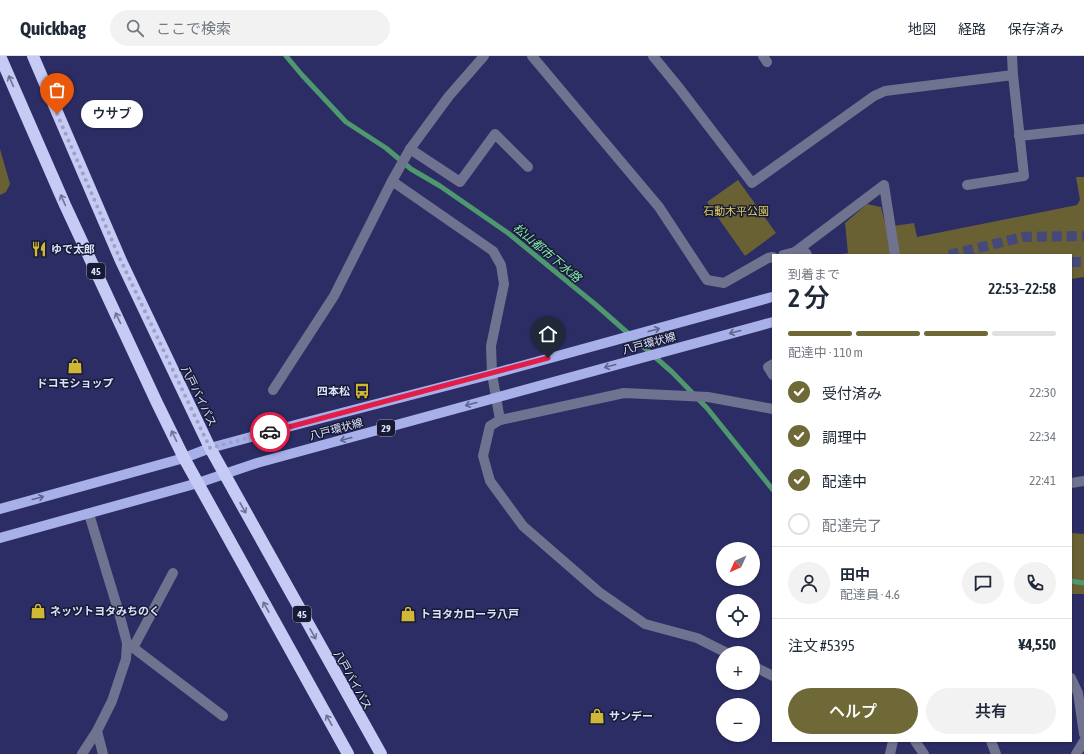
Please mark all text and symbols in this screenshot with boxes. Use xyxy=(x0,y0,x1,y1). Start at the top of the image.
search box xyxy=(110,10,390,46)
text: Quickbag xyxy=(20,17,86,39)
icon: search xyxy=(124,17,146,39)
text: ここで検索 xyxy=(156,20,231,37)
text: 地図 xyxy=(908,21,936,37)
text: 経路 xyxy=(958,21,986,37)
text: 保存済み xyxy=(1008,21,1064,37)
pin xyxy=(40,73,74,114)
one-way arrow xyxy=(7,76,14,88)
icon: bag xyxy=(46,79,68,101)
callout: ウサブ xyxy=(81,100,143,128)
text: ウサブ xyxy=(92,106,132,121)
one-way arrow xyxy=(59,195,66,207)
park label: 石動木平公園 xyxy=(703,205,769,217)
water label: 松山都市下水路 xyxy=(510,221,584,286)
restaurant icon: ゆで太郎 xyxy=(30,240,48,258)
place label: ゆで太郎 xyxy=(51,243,95,255)
road number: 45 xyxy=(87,263,105,279)
text: 到着まで xyxy=(788,267,840,282)
text: 22:53–22:58 xyxy=(988,280,1056,297)
text: 2 分 xyxy=(788,283,830,313)
one-way arrow xyxy=(114,313,121,325)
pin xyxy=(531,317,565,358)
icon: home xyxy=(537,323,559,345)
one-way arrow xyxy=(647,325,660,333)
one-way arrow xyxy=(729,329,742,336)
street label: 八戸環状線 xyxy=(621,330,677,356)
text: 配達中 · 110 m xyxy=(788,345,863,360)
shop icon: ドコモショップ xyxy=(66,357,84,375)
one-way arrow xyxy=(604,363,617,370)
street label: 八戸バイパス xyxy=(179,364,219,428)
place label: ドコモショップ xyxy=(37,377,114,389)
icon: check xyxy=(788,381,810,403)
bus stop icon: 四本松 xyxy=(353,382,371,400)
place label: 四本松 xyxy=(317,385,350,397)
text: 受付済み xyxy=(822,385,882,402)
text: 22:30 xyxy=(1029,385,1056,400)
one-way arrow xyxy=(465,401,478,408)
courier xyxy=(250,412,290,452)
street label: 八戸環状線 xyxy=(308,416,364,442)
road number: 29 xyxy=(377,420,395,436)
icon: car xyxy=(259,421,281,443)
icon: check xyxy=(788,425,810,447)
text: 調理中 xyxy=(822,429,867,446)
text: 22:34 xyxy=(1029,429,1056,444)
one-way arrow xyxy=(170,430,177,442)
one-way arrow xyxy=(339,435,352,443)
icon: check xyxy=(788,469,810,491)
text: 配達中 xyxy=(822,473,867,490)
text: 22:41 xyxy=(1029,473,1056,488)
one-way arrow xyxy=(31,494,44,501)
one-way arrow xyxy=(240,502,248,514)
text: 配達完了 xyxy=(822,517,882,534)
north arrow xyxy=(716,542,760,586)
map controls xyxy=(716,542,760,742)
button: person xyxy=(788,562,830,604)
button: chat xyxy=(962,562,1004,604)
button: phone xyxy=(1014,562,1056,604)
text: 田中 xyxy=(840,566,870,583)
text: 配達員 · 4.6 xyxy=(840,587,900,602)
button: locate xyxy=(716,594,760,638)
one-way arrow xyxy=(261,601,269,613)
shop icon: ネッツトヨタみちのく xyxy=(29,602,47,620)
place label: ネッツトヨタみちのく xyxy=(50,605,160,617)
shop icon: トヨタカローラ八戸 xyxy=(399,605,417,623)
road number: 45 xyxy=(293,606,311,622)
place label: トヨタカローラ八戸 xyxy=(420,608,519,620)
one-way arrow xyxy=(310,628,318,640)
text: ¥4,550 xyxy=(1018,636,1056,653)
text: 注文 #5395 xyxy=(788,637,855,654)
button: + xyxy=(716,646,760,690)
street label: 八戸バイパス xyxy=(332,648,374,712)
button: ヘルプ xyxy=(788,688,918,734)
button: 共有 xyxy=(926,688,1056,734)
button: − xyxy=(716,698,760,742)
shop icon: サンデー xyxy=(588,707,606,725)
place label: サンデー xyxy=(609,710,653,722)
one-way arrow xyxy=(324,714,332,726)

